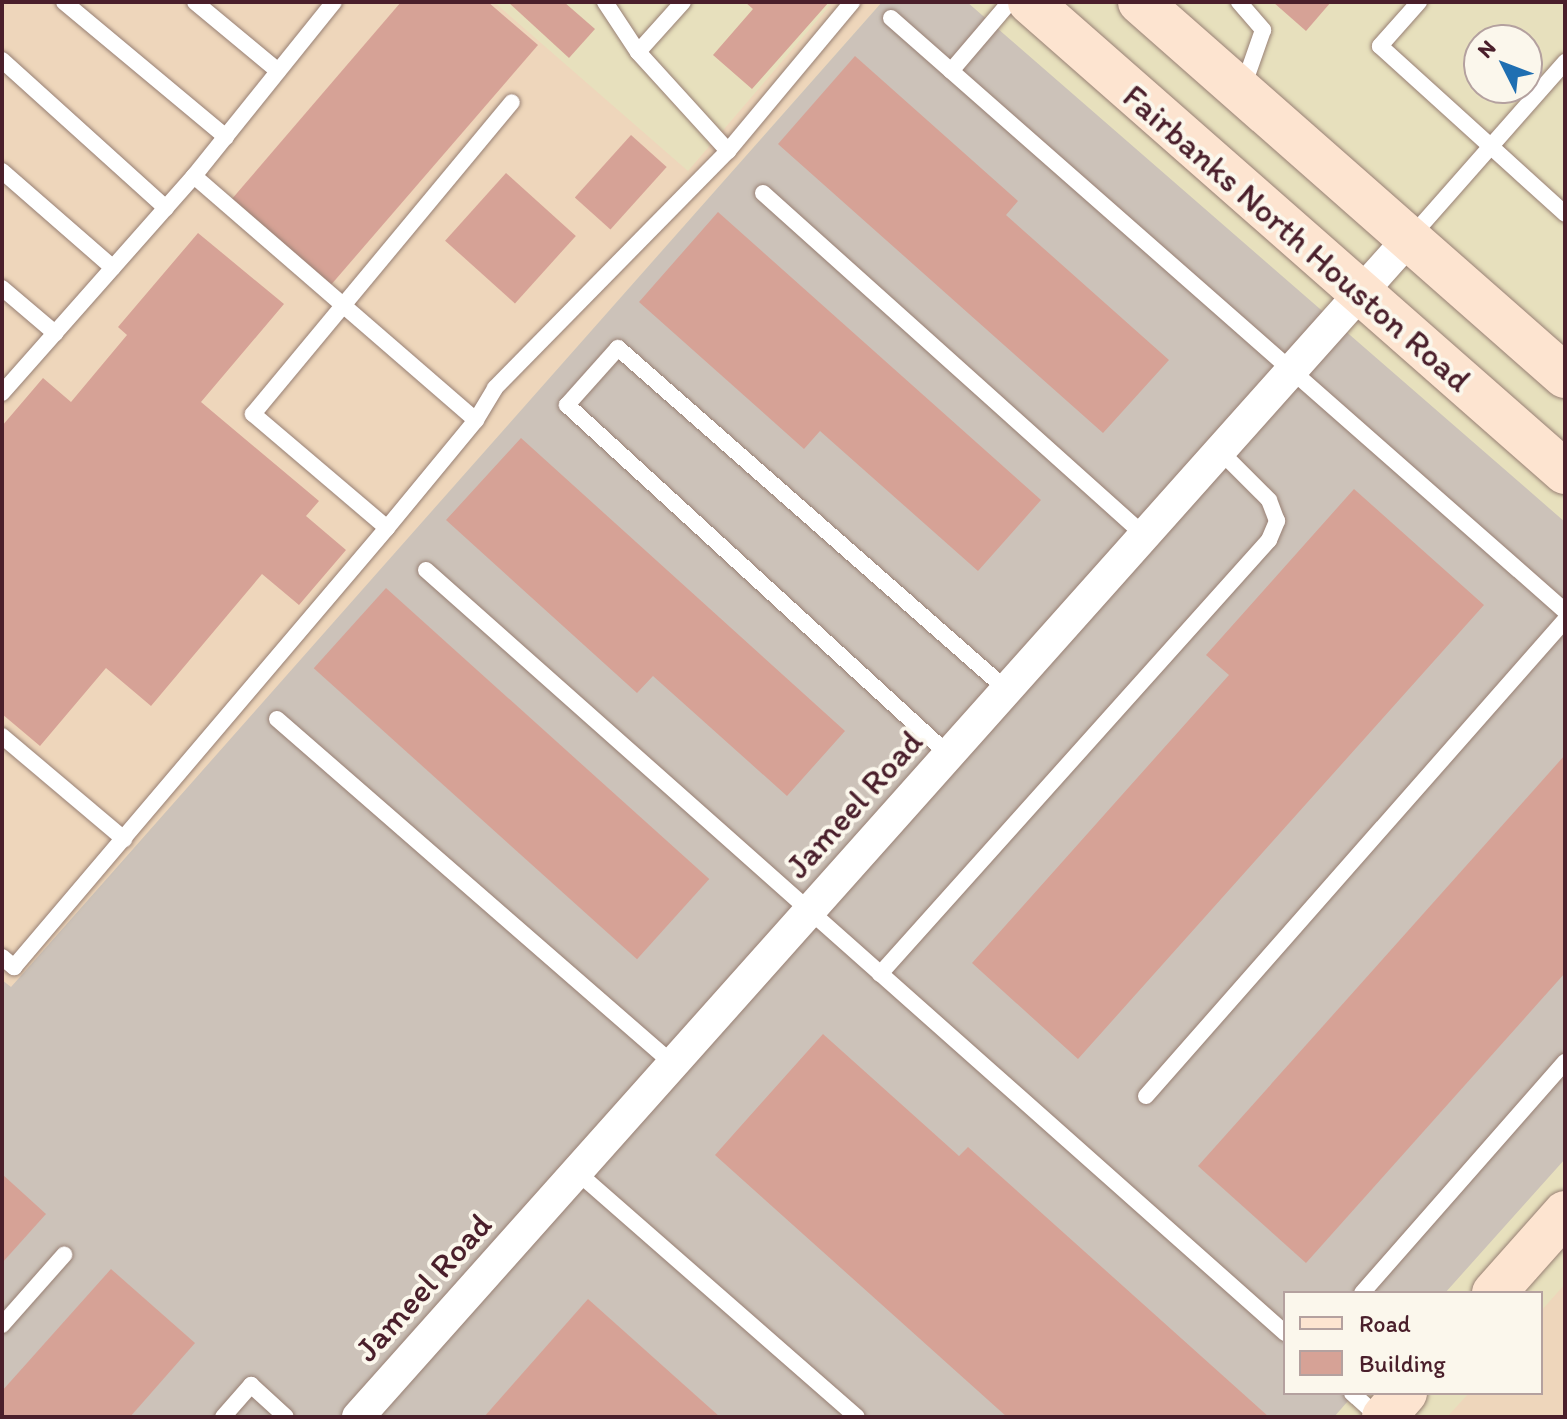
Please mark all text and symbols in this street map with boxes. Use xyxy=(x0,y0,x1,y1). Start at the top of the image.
north arrow xyxy=(1463,24,1543,104)
text: N xyxy=(1471,34,1501,64)
street label: Fairbanks North Houston Road xyxy=(1114,76,1480,400)
street label: Jameel Road xyxy=(777,722,931,886)
street label: Jameel Road xyxy=(346,1205,500,1369)
legend xyxy=(1283,1291,1543,1395)
text: Road xyxy=(1359,1309,1411,1338)
text: Building xyxy=(1359,1349,1446,1378)

